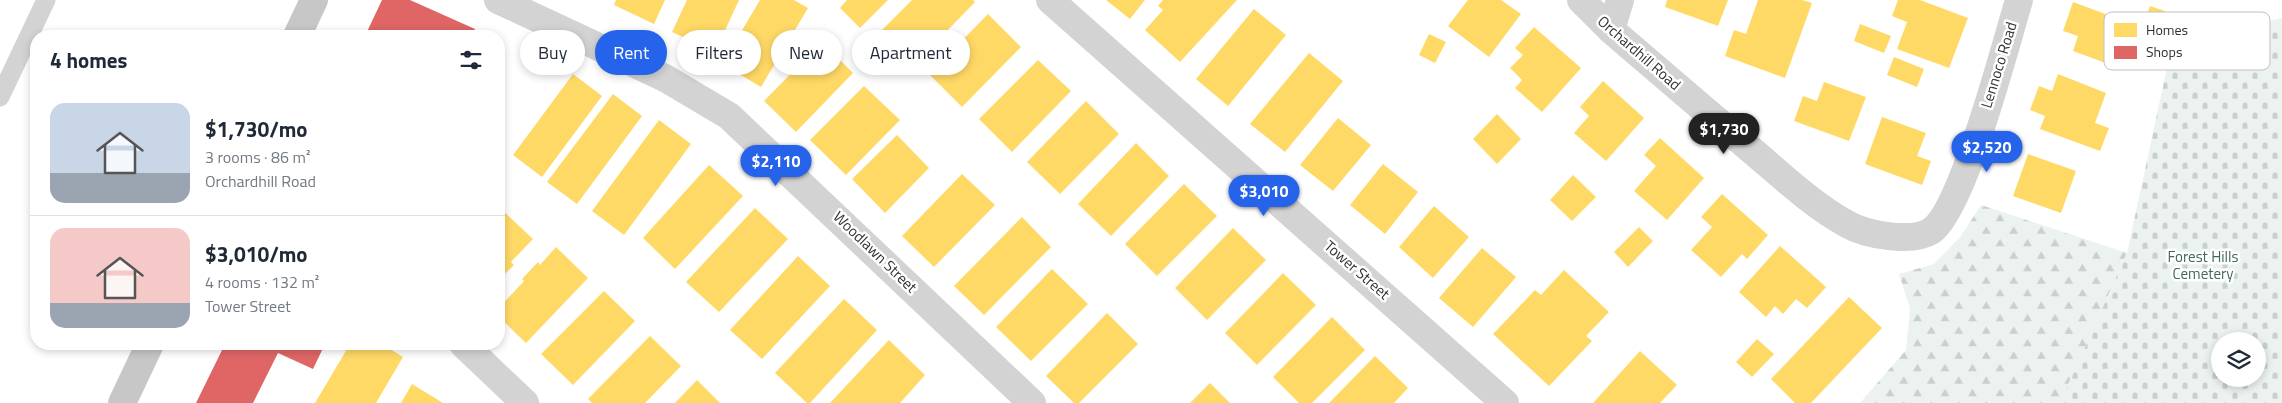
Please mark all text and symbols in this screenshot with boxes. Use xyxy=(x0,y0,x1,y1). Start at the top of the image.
street label: Orchardhill Road xyxy=(1593,10,1686,95)
legend xyxy=(2104,12,2270,70)
street label: Lennoco Road xyxy=(1975,19,2023,111)
text: Homes xyxy=(2146,19,2188,40)
chip: Buy xyxy=(520,30,585,75)
chip: Rent xyxy=(595,30,667,75)
chip: Filters xyxy=(677,30,761,75)
chip: New xyxy=(771,30,842,75)
chip: Apartment xyxy=(852,30,970,75)
text: Shops xyxy=(2146,41,2182,62)
text: 4 homes xyxy=(50,44,127,76)
icon: filters xyxy=(457,46,485,74)
pin: $1,730 xyxy=(1683,112,1765,155)
text: $1,730/mo xyxy=(205,113,307,145)
text: $1,730 xyxy=(1699,117,1749,141)
icon: home xyxy=(90,123,150,183)
pin: $2,520 xyxy=(1946,130,2028,173)
text: $2,520 xyxy=(1962,135,2012,159)
pin: $2,110 xyxy=(735,144,817,187)
text: 3 rooms · 86 m² xyxy=(205,145,310,169)
text: $2,110 xyxy=(751,149,801,173)
text: Orchardhill Road xyxy=(205,169,316,193)
pin: $3,010 xyxy=(1223,174,1305,217)
text: $3,010 xyxy=(1239,179,1289,203)
street label: Woodlawn Street xyxy=(828,205,923,298)
street label: Tower Street xyxy=(1319,235,1396,305)
text: $3,010/mo xyxy=(205,238,307,270)
park label: Forest Hills Cemetery xyxy=(2167,245,2239,285)
icon: home xyxy=(90,248,150,308)
text: 4 rooms · 132 m² xyxy=(205,270,319,294)
text: Tower Street xyxy=(205,294,291,318)
map controls xyxy=(2211,332,2266,387)
button: layers xyxy=(2211,332,2266,387)

